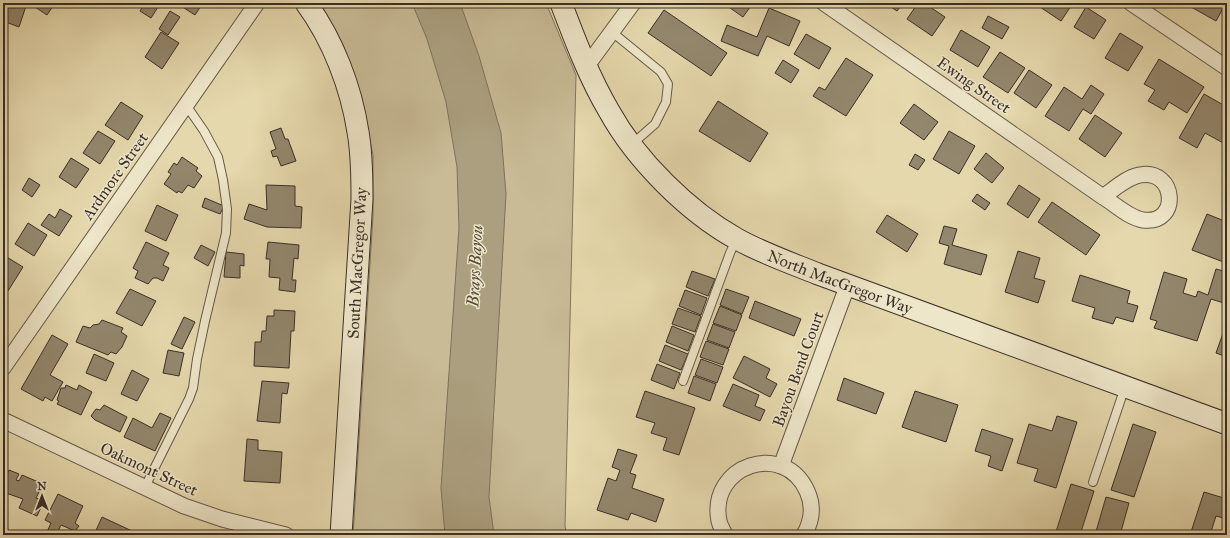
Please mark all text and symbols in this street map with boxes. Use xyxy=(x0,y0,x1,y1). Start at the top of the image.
street label: Ewing Street xyxy=(933,53,1015,118)
street label: Ardmore Street xyxy=(77,128,152,224)
street label: South MacGregor Way xyxy=(344,186,371,339)
water label: Brays Bayou xyxy=(462,224,488,309)
street label: North MacGregor Way xyxy=(765,245,916,318)
street label: Bayou Bend Court xyxy=(768,308,828,429)
street label: Oakmont Street xyxy=(97,438,201,500)
north arrow xyxy=(22,476,62,516)
text: N xyxy=(37,480,47,493)

